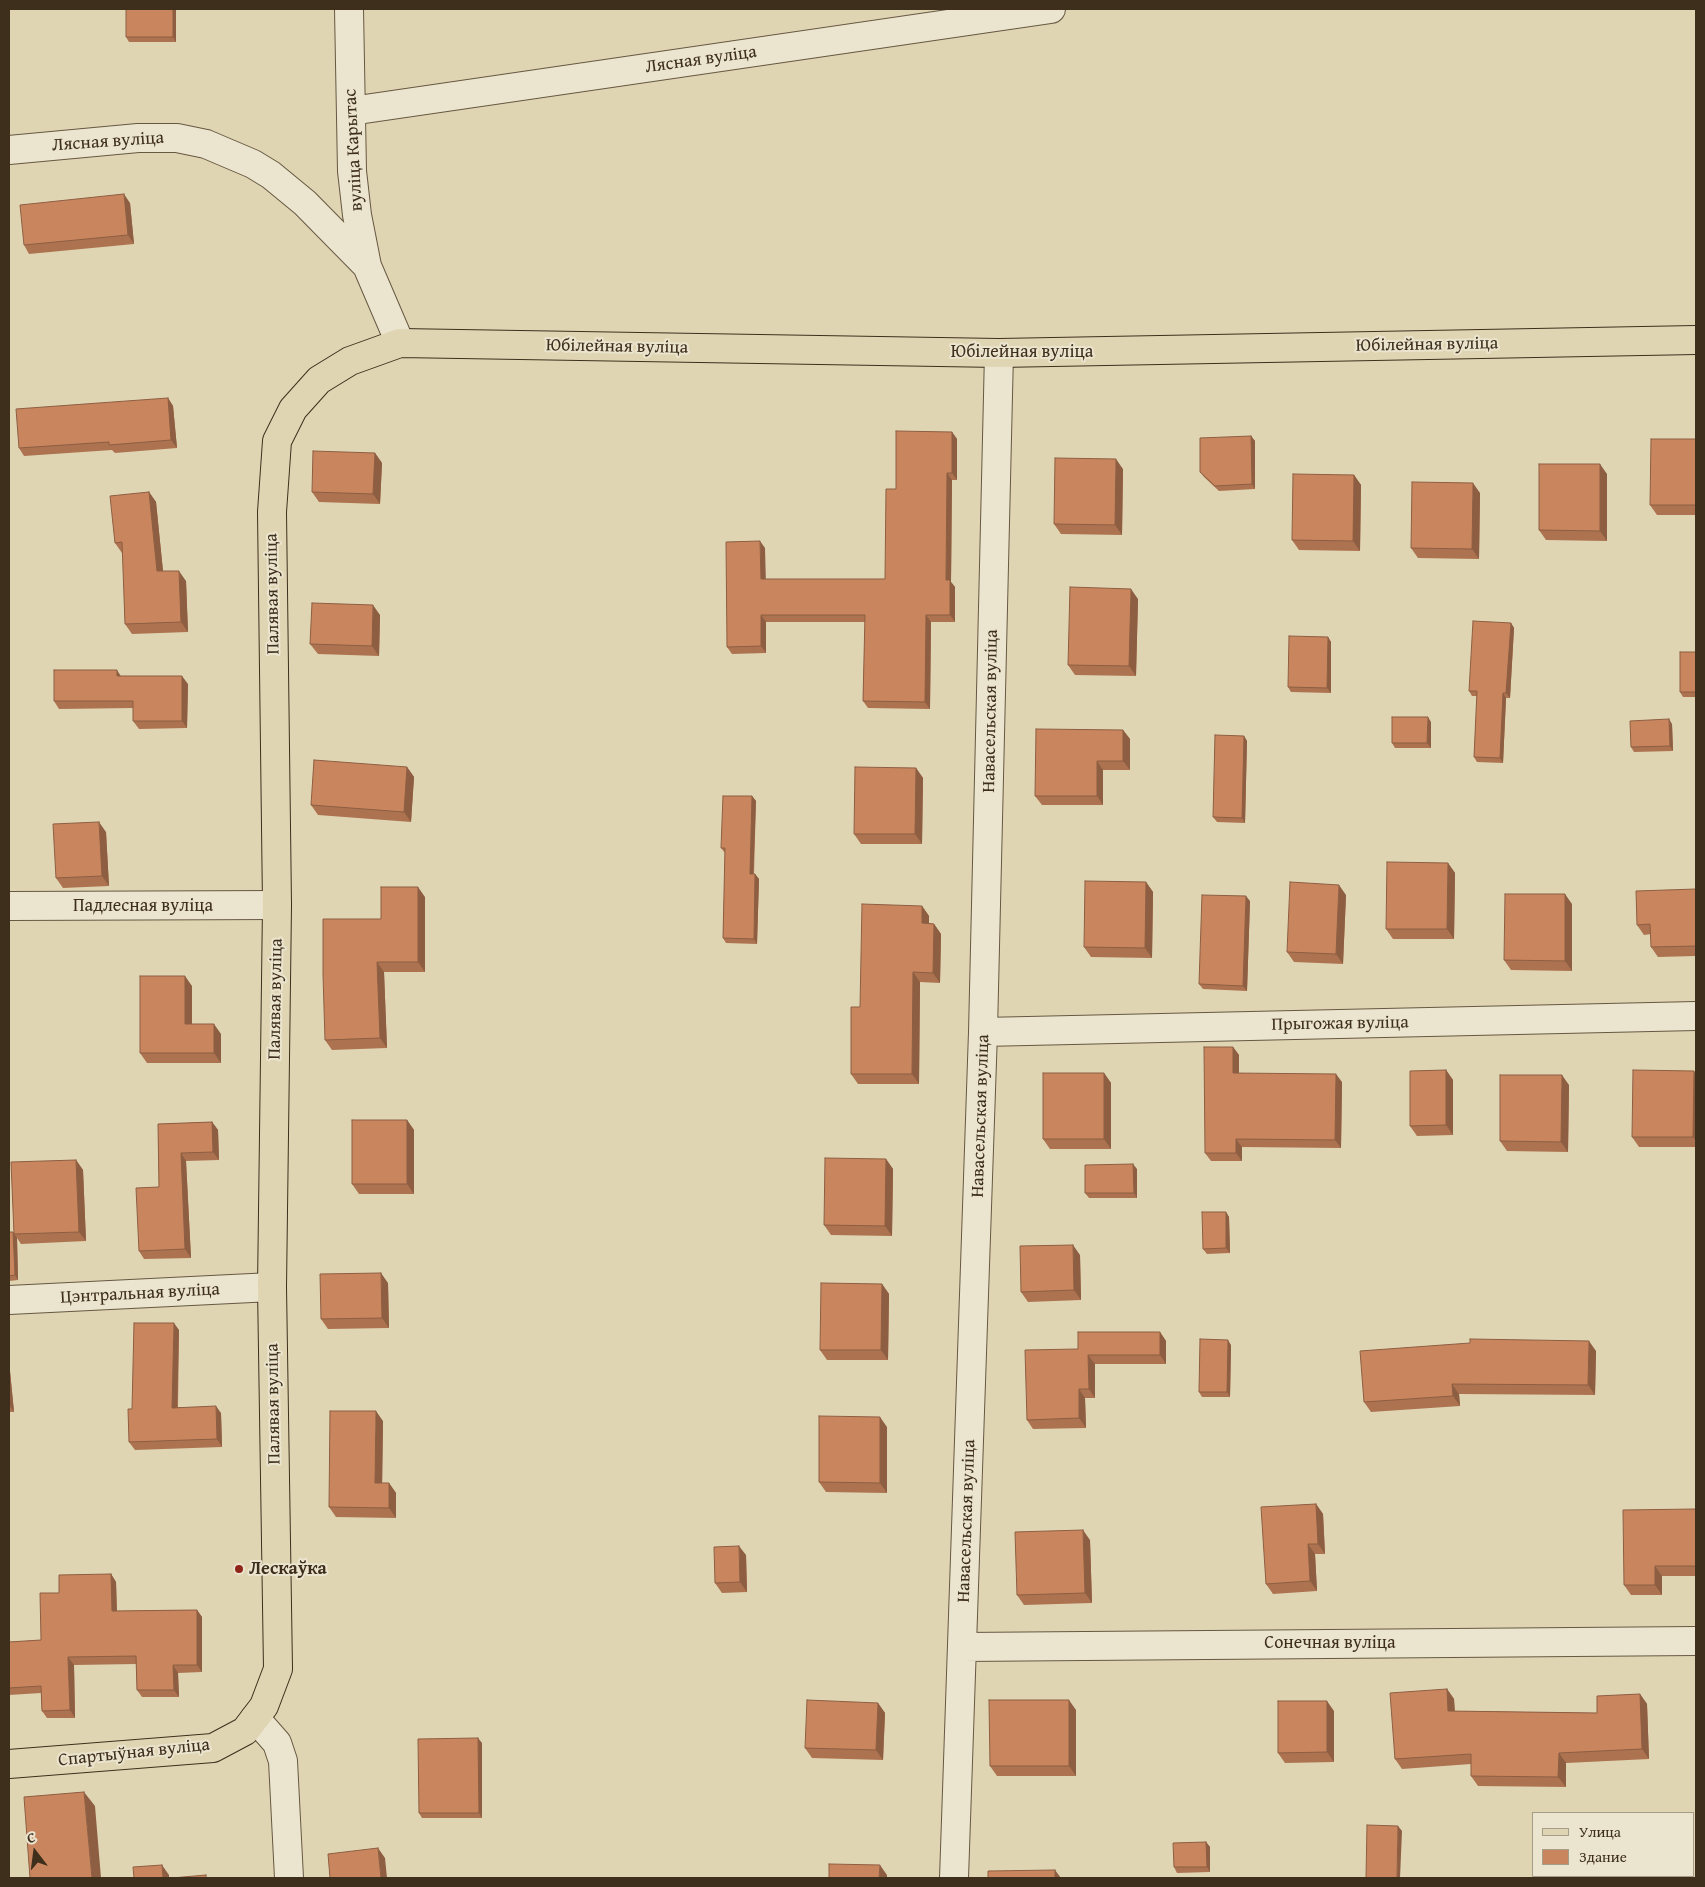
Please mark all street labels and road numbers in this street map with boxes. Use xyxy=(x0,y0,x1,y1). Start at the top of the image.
street label: Лясная вуліца xyxy=(644,41,758,79)
street label: вуліца Карытас xyxy=(340,88,368,212)
street label: Лясная вуліца xyxy=(51,127,165,157)
street label: Юбілейная вуліца xyxy=(1356,333,1498,357)
street label: Юбілейная вуліца xyxy=(546,335,688,359)
street label: Юбілейная вуліца xyxy=(951,341,1093,363)
street label: Палявая вуліца xyxy=(261,533,285,655)
street label: Навасельская вуліца xyxy=(979,629,1003,793)
street label: Падлесная вуліца xyxy=(73,895,213,917)
street label: Палявая вуліца xyxy=(264,938,288,1060)
street label: Прыгожая вуліца xyxy=(1271,1012,1409,1036)
street label: Навасельская вуліца xyxy=(967,1034,995,1198)
street label: Цэнтральная вуліца xyxy=(60,1279,220,1309)
street label: Палявая вуліца xyxy=(262,1343,286,1465)
street label: Навасельская вуліца xyxy=(953,1439,981,1603)
street label: Сонечная вуліца xyxy=(1264,1632,1396,1654)
street label: Спартыўная вуліца xyxy=(57,1734,211,1772)

